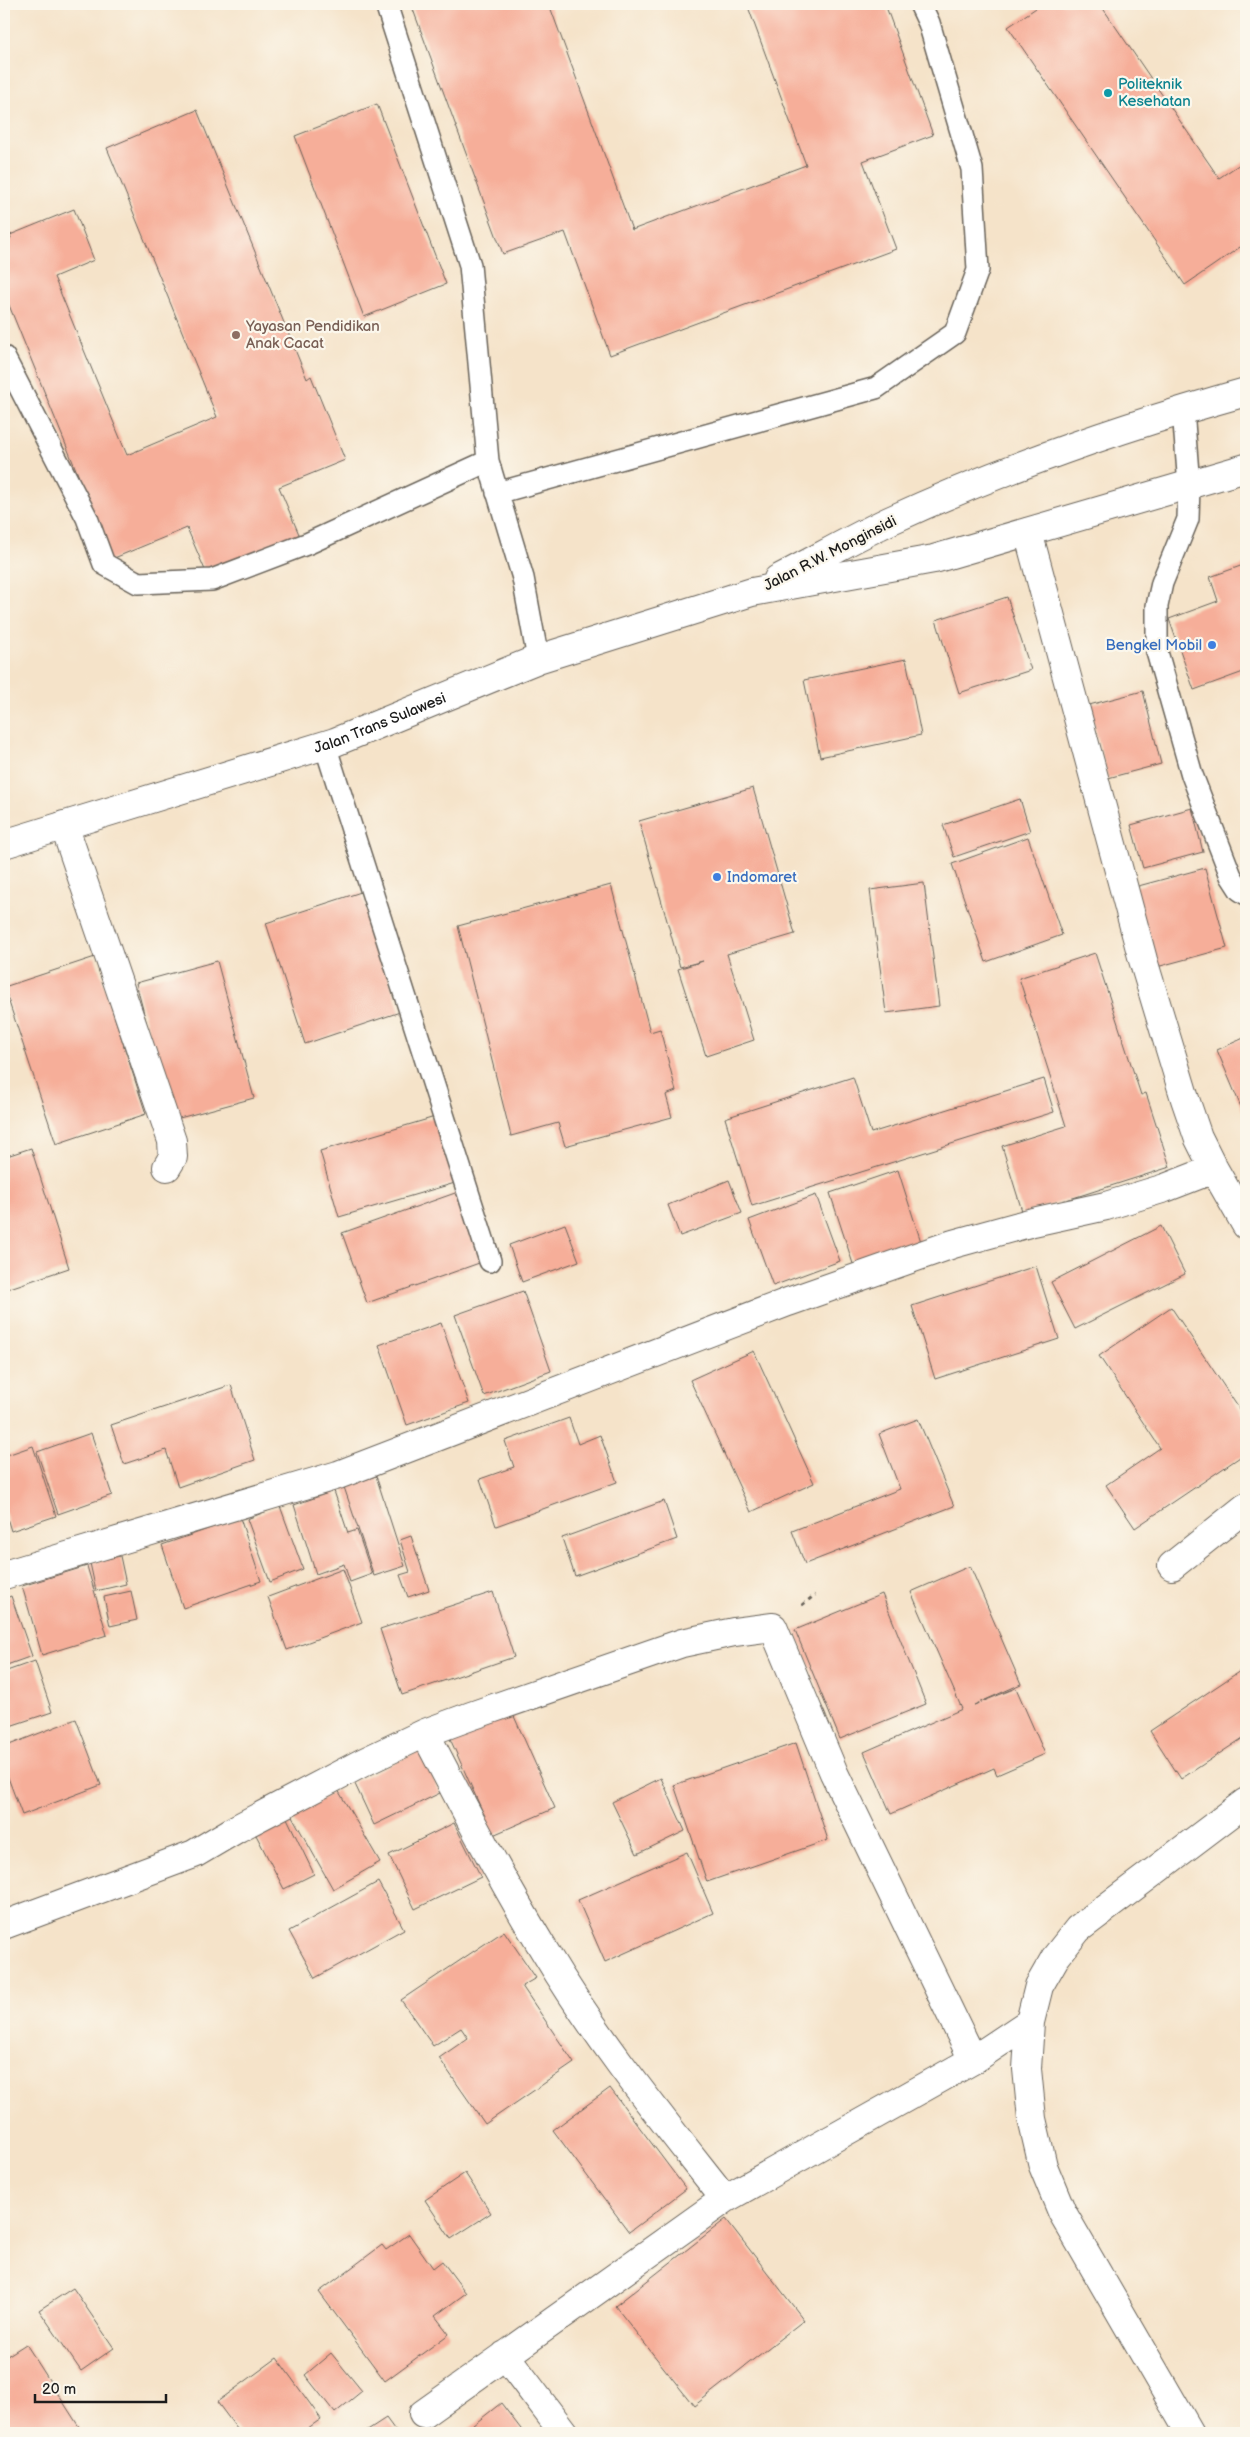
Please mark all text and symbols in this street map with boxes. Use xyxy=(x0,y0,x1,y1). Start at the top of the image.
place label: Politeknik Kesehatan xyxy=(1118,75,1191,111)
marker: Politeknik Kesehatan xyxy=(1102,87,1114,99)
place label: Yayasan Pendidikan Anak Cacat xyxy=(245,317,380,353)
marker: Yayasan Pendidikan Anak Cacat xyxy=(230,329,242,341)
street label: Jalan R.W. Monginsidi xyxy=(761,512,900,595)
place label: Bengkel Mobil xyxy=(1106,636,1202,655)
marker: Bengkel Mobil xyxy=(1206,639,1218,651)
street label: Jalan Trans Sulawesi xyxy=(312,689,449,758)
place label: Indomaret xyxy=(727,868,797,887)
marker: Indomaret xyxy=(711,871,723,883)
scale bar xyxy=(35,2372,166,2404)
text: 20 m xyxy=(42,2380,76,2399)

